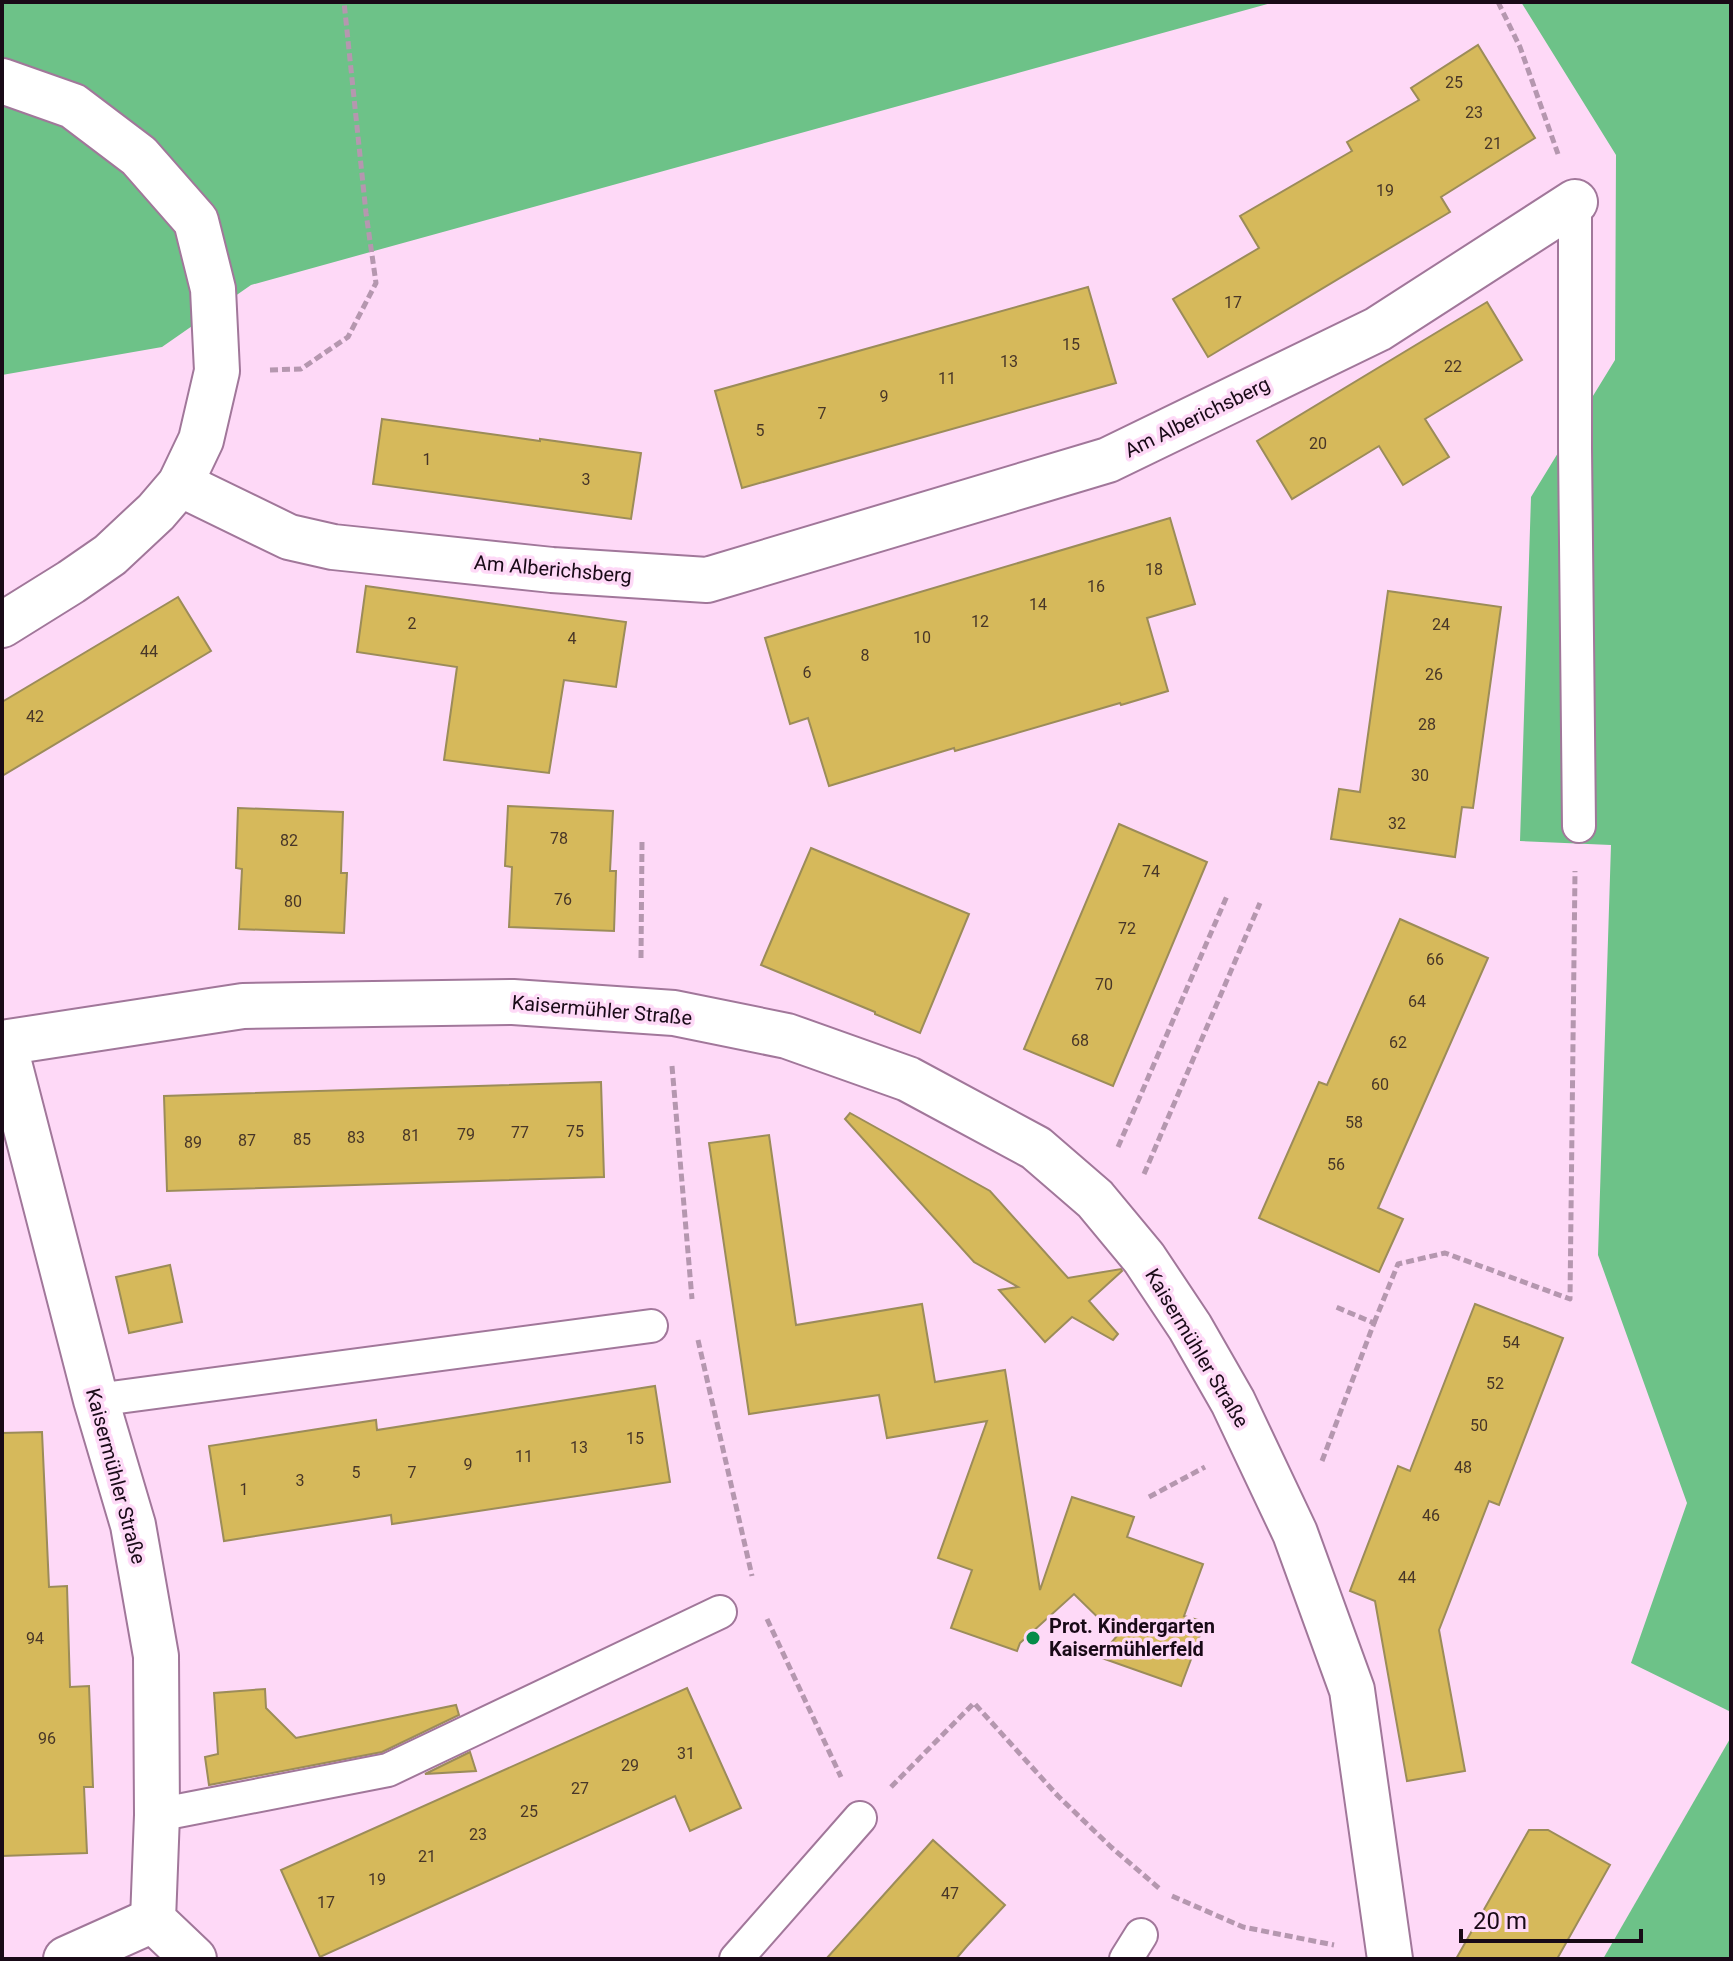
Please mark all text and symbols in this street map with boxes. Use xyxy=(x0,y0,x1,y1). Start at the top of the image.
house number: 25 xyxy=(1445,73,1463,92)
house number: 23 xyxy=(1465,103,1483,122)
house number: 21 xyxy=(1484,134,1502,153)
house number: 19 xyxy=(1376,181,1394,200)
house number: 17 xyxy=(1224,293,1242,312)
house number: 15 xyxy=(1062,335,1080,354)
house number: 13 xyxy=(1000,352,1018,371)
house number: 22 xyxy=(1444,357,1462,376)
house number: 11 xyxy=(938,369,956,388)
street label: Am Alberichsberg xyxy=(1121,371,1273,463)
house number: 9 xyxy=(880,387,889,406)
house number: 7 xyxy=(818,404,827,423)
house number: 5 xyxy=(756,421,765,440)
house number: 20 xyxy=(1309,434,1327,453)
house number: 1 xyxy=(423,450,432,469)
house number: 3 xyxy=(582,470,591,489)
street label: Am Alberichsberg xyxy=(473,550,633,588)
house number: 18 xyxy=(1145,560,1163,579)
house number: 16 xyxy=(1087,577,1105,596)
house number: 14 xyxy=(1029,595,1047,614)
house number: 12 xyxy=(971,612,989,631)
house number: 2 xyxy=(408,614,417,633)
house number: 24 xyxy=(1432,615,1450,634)
house number: 10 xyxy=(913,628,931,647)
house number: 4 xyxy=(568,629,577,648)
house number: 44 xyxy=(140,642,158,661)
house number: 8 xyxy=(861,646,870,665)
house number: 6 xyxy=(803,663,812,682)
house number: 26 xyxy=(1425,665,1443,684)
house number: 42 xyxy=(26,707,44,726)
house number: 28 xyxy=(1418,715,1436,734)
house number: 30 xyxy=(1411,766,1429,785)
house number: 32 xyxy=(1388,814,1406,833)
house number: 78 xyxy=(550,829,568,848)
house number: 82 xyxy=(280,831,298,850)
house number: 74 xyxy=(1142,862,1160,881)
house number: 76 xyxy=(554,890,572,909)
house number: 80 xyxy=(284,892,302,911)
house number: 72 xyxy=(1118,919,1136,938)
house number: 66 xyxy=(1426,950,1444,969)
house number: 70 xyxy=(1095,975,1113,994)
street label: Kaisermühler Straße xyxy=(511,990,693,1030)
house number: 64 xyxy=(1408,992,1426,1011)
house number: 68 xyxy=(1071,1031,1089,1050)
house number: 62 xyxy=(1389,1033,1407,1052)
house number: 60 xyxy=(1371,1075,1389,1094)
house number: 58 xyxy=(1345,1113,1363,1132)
house number: 75 xyxy=(566,1122,584,1141)
house number: 77 xyxy=(511,1123,529,1142)
house number: 79 xyxy=(457,1125,475,1144)
house number: 81 xyxy=(402,1126,420,1145)
house number: 83 xyxy=(347,1128,365,1147)
house number: 85 xyxy=(293,1130,311,1149)
house number: 87 xyxy=(238,1131,256,1150)
house number: 89 xyxy=(184,1133,202,1152)
house number: 56 xyxy=(1327,1155,1345,1174)
street label: Kaisermühler Straße xyxy=(1140,1264,1254,1432)
house number: 54 xyxy=(1502,1333,1520,1352)
house number: 52 xyxy=(1486,1374,1504,1393)
street label: Kaisermühler Straße xyxy=(81,1385,151,1567)
house number: 50 xyxy=(1470,1416,1488,1435)
house number: 15 xyxy=(626,1429,644,1448)
house number: 13 xyxy=(570,1438,588,1457)
house number: 11 xyxy=(515,1447,533,1466)
house number: 9 xyxy=(464,1455,473,1474)
house number: 48 xyxy=(1454,1458,1472,1477)
house number: 5 xyxy=(352,1463,361,1482)
house number: 7 xyxy=(408,1463,417,1482)
house number: 3 xyxy=(296,1471,305,1490)
house number: 1 xyxy=(240,1480,249,1499)
house number: 46 xyxy=(1422,1506,1440,1525)
house number: 44 xyxy=(1398,1568,1416,1587)
place label: Prot. Kindergarten Kaisermühlerfeld xyxy=(1049,1614,1215,1661)
house number: 94 xyxy=(26,1629,44,1648)
marker: Prot. Kindergarten Kaisermühlerfeld xyxy=(1024,1629,1042,1647)
house number: 96 xyxy=(38,1729,56,1748)
house number: 31 xyxy=(677,1744,695,1763)
house number: 29 xyxy=(621,1756,639,1775)
house number: 27 xyxy=(571,1779,589,1798)
house number: 25 xyxy=(520,1802,538,1821)
house number: 23 xyxy=(469,1825,487,1844)
house number: 21 xyxy=(418,1847,436,1866)
house number: 19 xyxy=(368,1870,386,1889)
house number: 47 xyxy=(941,1884,959,1903)
house number: 17 xyxy=(317,1893,335,1912)
scale bar xyxy=(1461,1893,1641,1943)
text: 20 m xyxy=(1473,1907,1527,1935)

